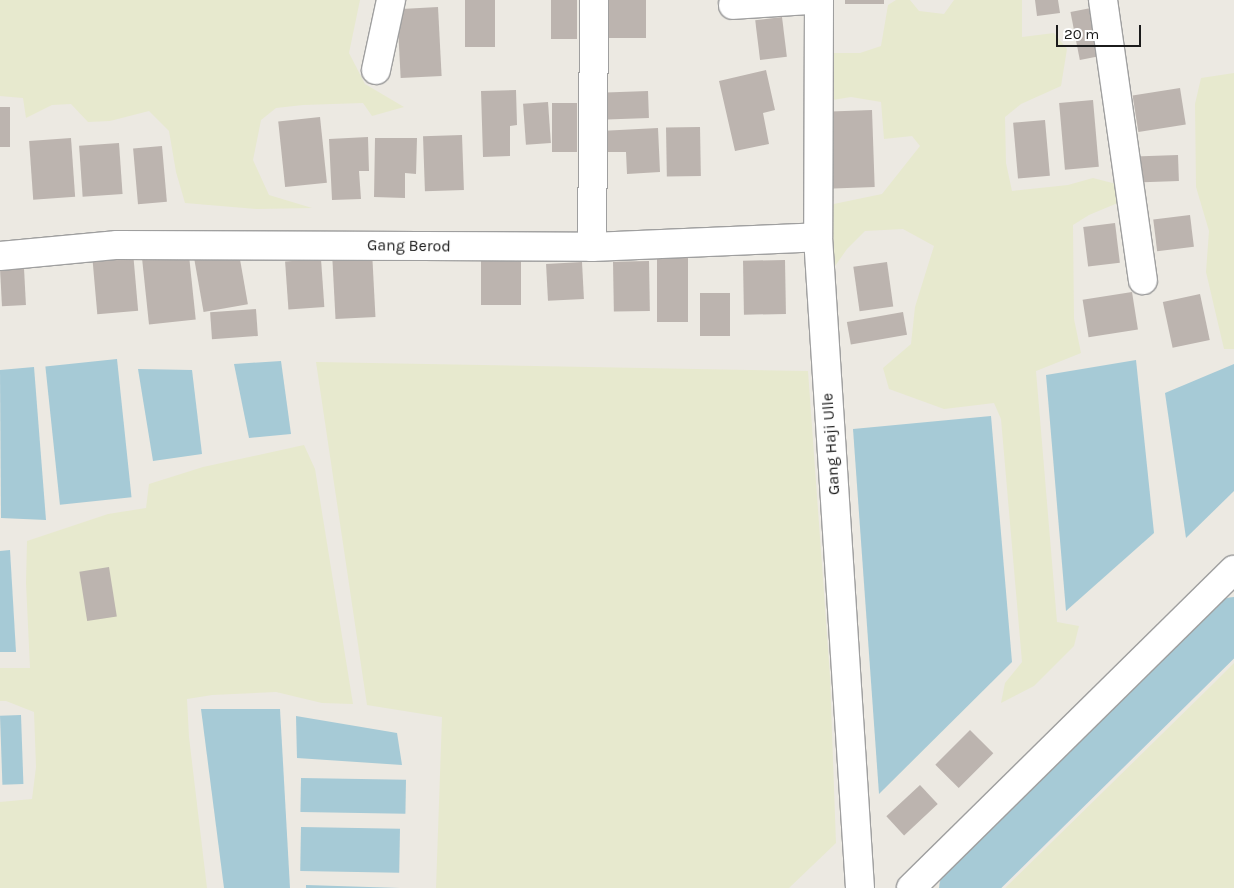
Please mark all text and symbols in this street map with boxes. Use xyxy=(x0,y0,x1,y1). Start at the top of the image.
scale bar xyxy=(1059,15,1144,47)
text: 20 m xyxy=(1064,25,1099,43)
street label: Gang Berod xyxy=(367,236,451,256)
street label: Gang Haji Ulle xyxy=(818,392,844,496)

